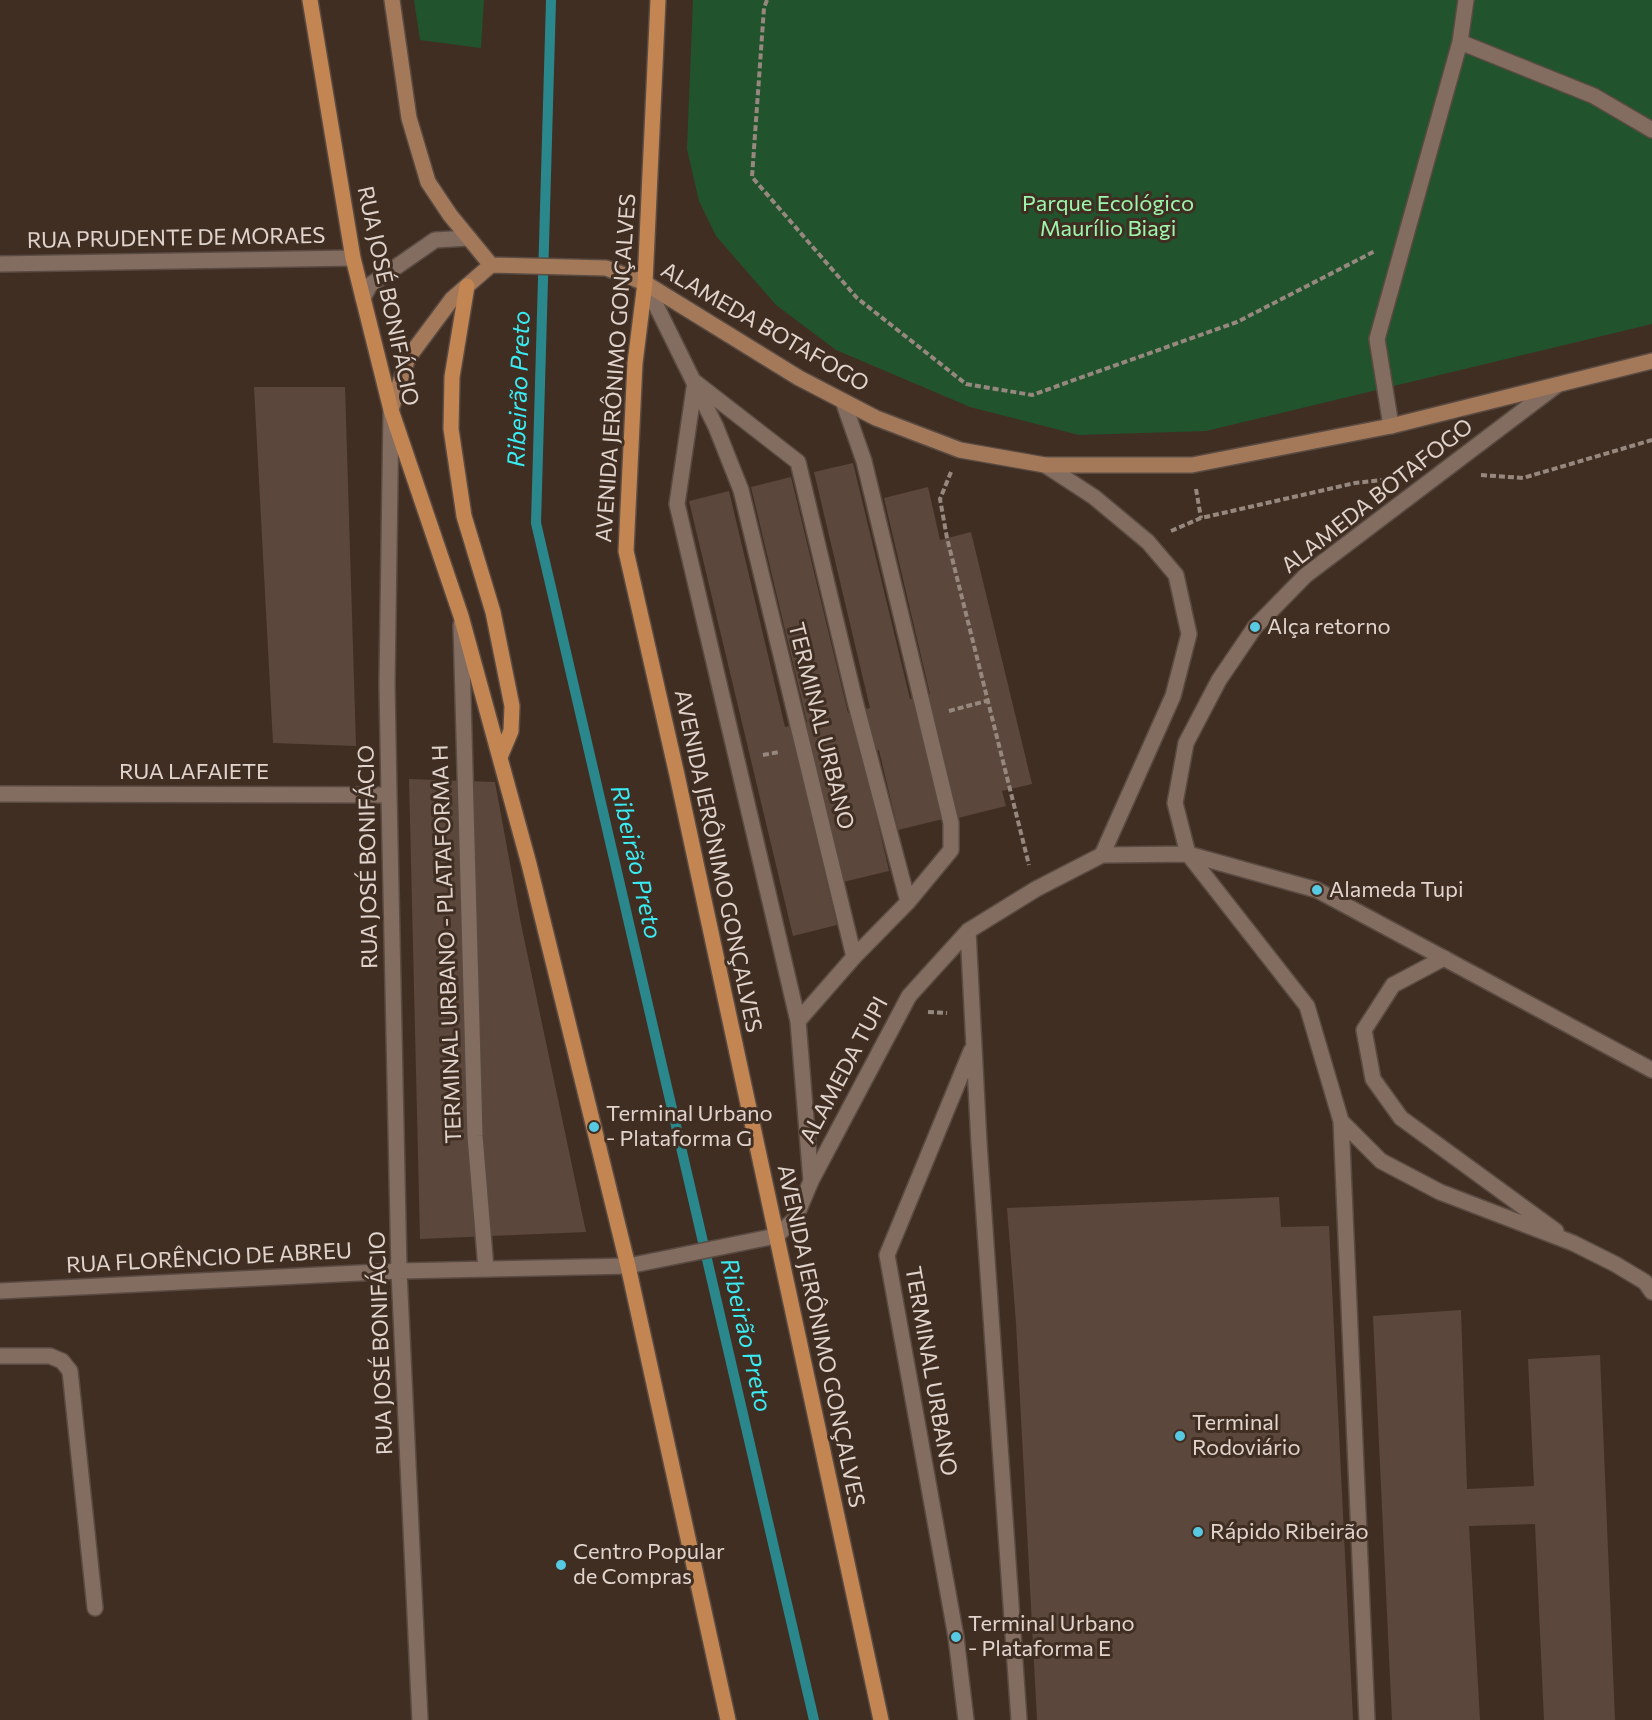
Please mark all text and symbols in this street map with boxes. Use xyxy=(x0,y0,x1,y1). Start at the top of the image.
street label: RUA JOSÉ BONIFÁCIO xyxy=(352,184,424,408)
park label: Parque Ecológico Maurílio Biagi xyxy=(1022,191,1194,242)
street label: AVENIDA JERÔNIMO GONÇALVES xyxy=(591,193,641,543)
street label: RUA PRUDENTE DE MORAES xyxy=(27,222,325,254)
street label: ALAMEDA BOTAFOGO xyxy=(656,257,874,397)
water label: Ribeirão Preto xyxy=(502,310,536,468)
street label: ALAMEDA BOTAFOGO xyxy=(1276,413,1478,579)
place label: Alça retorno xyxy=(1267,614,1391,640)
street label: TERMINAL URBANO xyxy=(783,620,859,832)
marker: Alça retorno xyxy=(1248,620,1262,634)
street label: AVENIDA JERÔNIMO GONÇALVES xyxy=(669,687,767,1035)
street label: TERMINAL URBANO - PLATAFORMA H xyxy=(427,744,467,1144)
street label: RUA JOSÉ BONIFÁCIO xyxy=(353,745,383,969)
street label: RUA LAFAIETE xyxy=(119,759,269,785)
water label: Ribeirão Preto xyxy=(604,782,668,942)
place label: Alameda Tupi xyxy=(1329,877,1464,903)
marker: Alameda Tupi xyxy=(1310,883,1324,897)
street label: ALAMEDA TUPI xyxy=(794,992,894,1148)
place label: Terminal Urbano - Plataforma G xyxy=(606,1101,773,1152)
marker: Terminal Urbano - Plataforma G xyxy=(587,1120,601,1134)
street label: AVENIDA JERÔNIMO GONÇALVES xyxy=(772,1162,870,1510)
street label: RUA JOSÉ BONIFÁCIO xyxy=(364,1231,398,1455)
street label: RUA FLORÊNCIO DE ABREU xyxy=(65,1237,353,1279)
water label: Ribeirão Preto xyxy=(714,1255,778,1415)
street label: TERMINAL URBANO xyxy=(900,1264,962,1478)
place label: Terminal Rodoviário xyxy=(1192,1410,1301,1462)
marker: Terminal Rodoviário xyxy=(1173,1429,1187,1443)
place label: Rápido Ribeirão xyxy=(1210,1519,1369,1545)
marker: Rápido Ribeirão xyxy=(1191,1525,1205,1539)
place label: Centro Popular de Compras xyxy=(573,1539,725,1591)
marker: Centro Popular de Compras xyxy=(554,1558,568,1572)
place label: Terminal Urbano - Plataforma E xyxy=(968,1611,1135,1663)
marker: Terminal Urbano - Plataforma E xyxy=(949,1630,963,1644)

